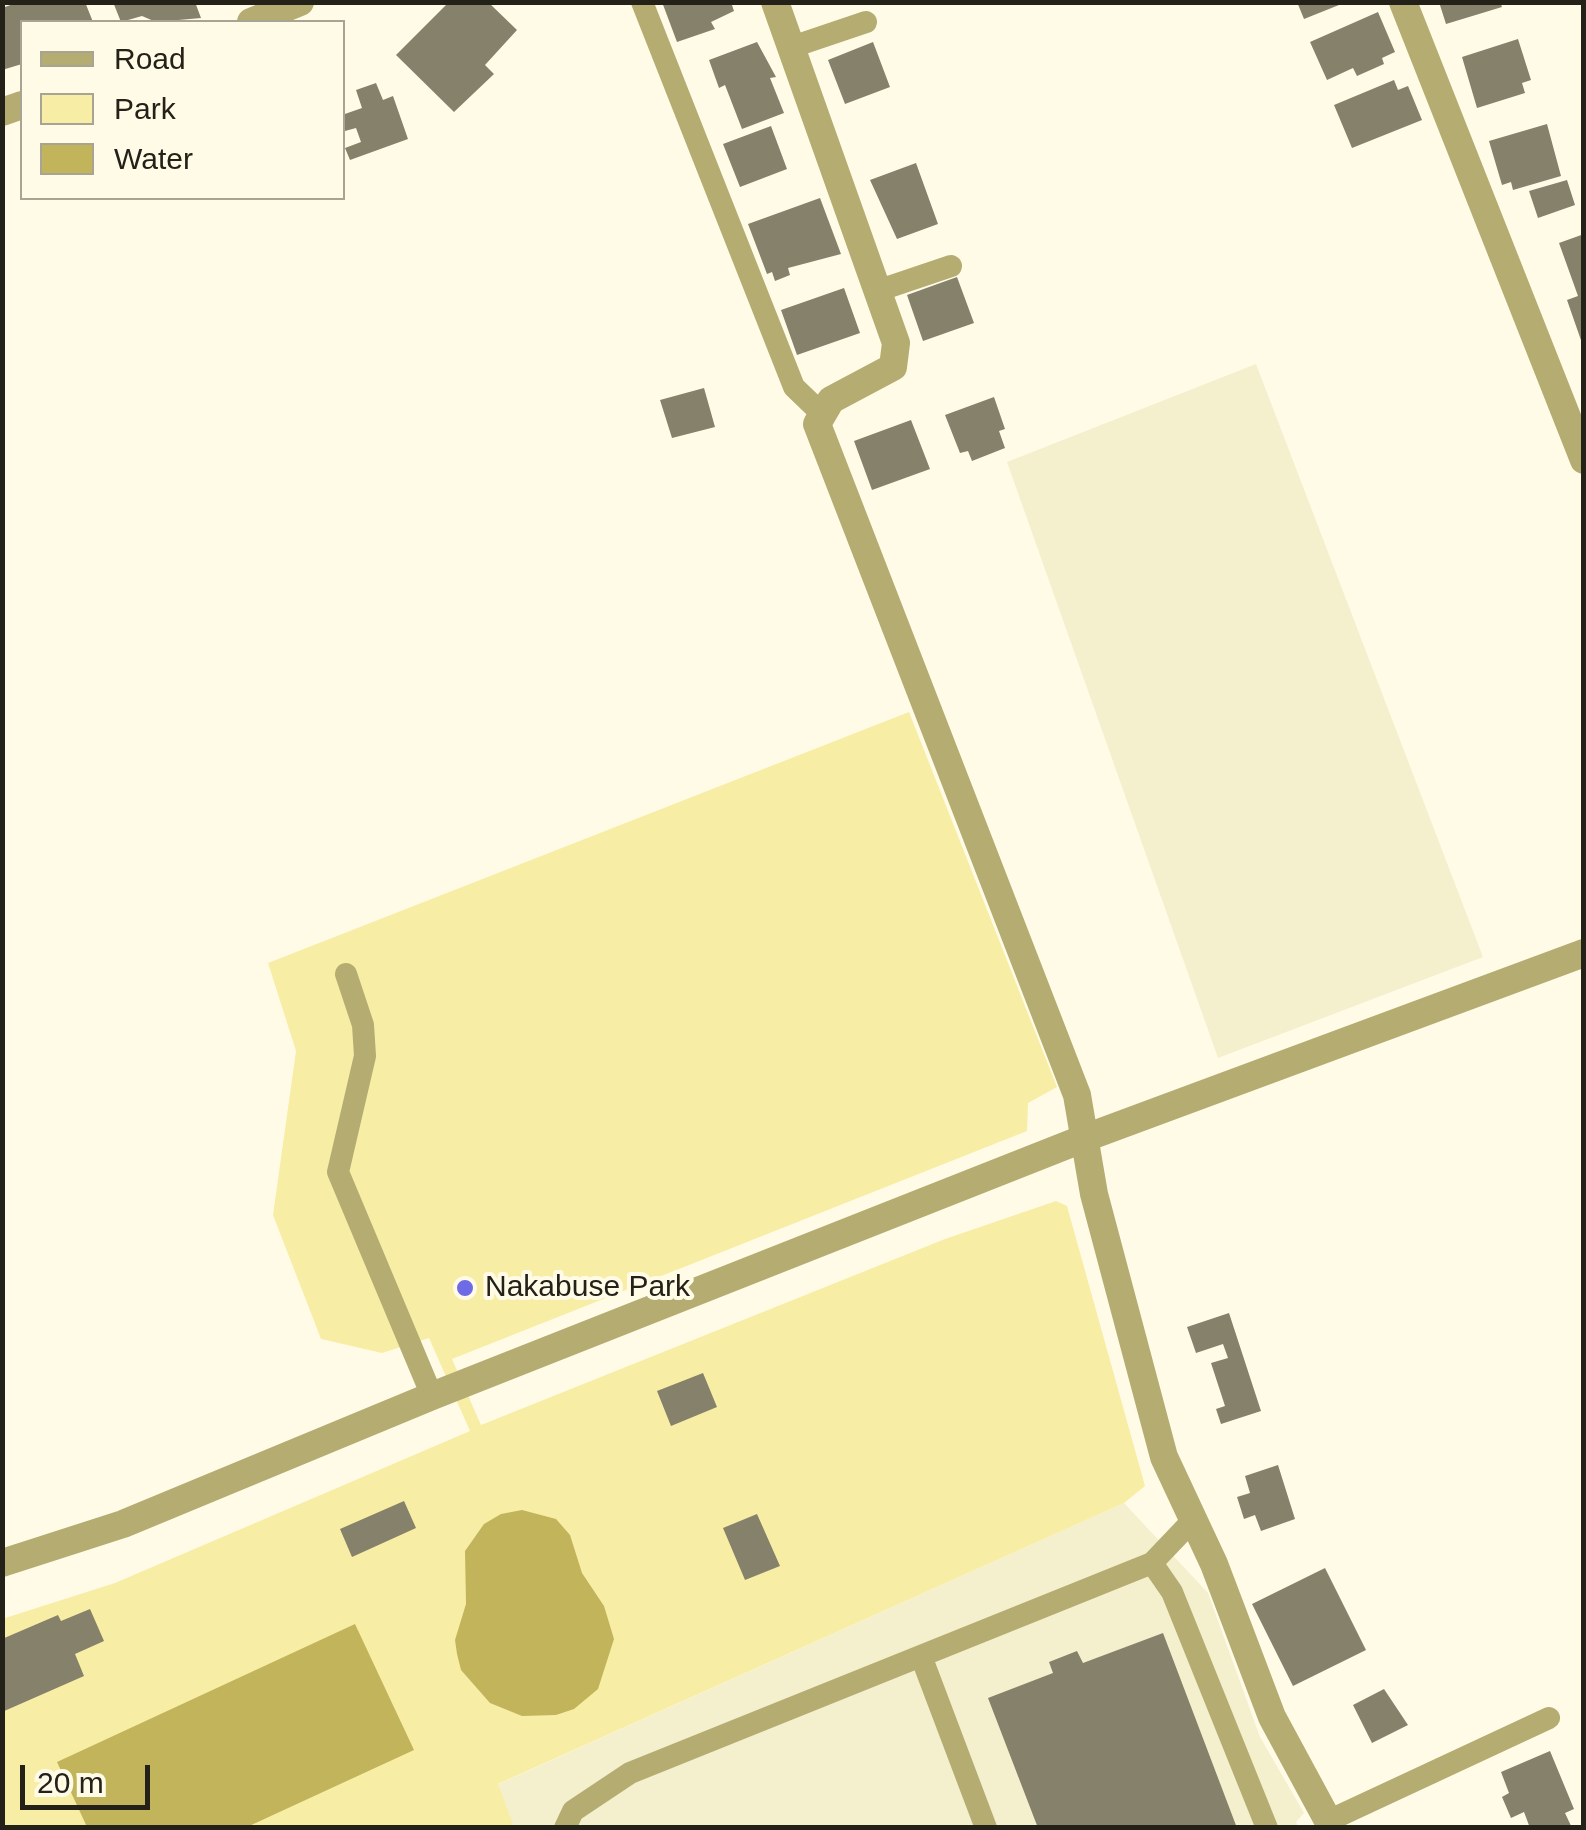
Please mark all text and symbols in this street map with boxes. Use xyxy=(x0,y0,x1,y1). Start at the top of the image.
legend xyxy=(20,20,345,200)
text: Road xyxy=(114,42,186,75)
text: Park xyxy=(114,92,176,125)
text: Water xyxy=(114,142,193,175)
place label: Nakabuse Park xyxy=(485,1270,690,1306)
marker: Nakabuse Park xyxy=(454,1277,476,1299)
scale bar xyxy=(25,1745,155,1807)
text: 20 m xyxy=(37,1766,104,1799)

